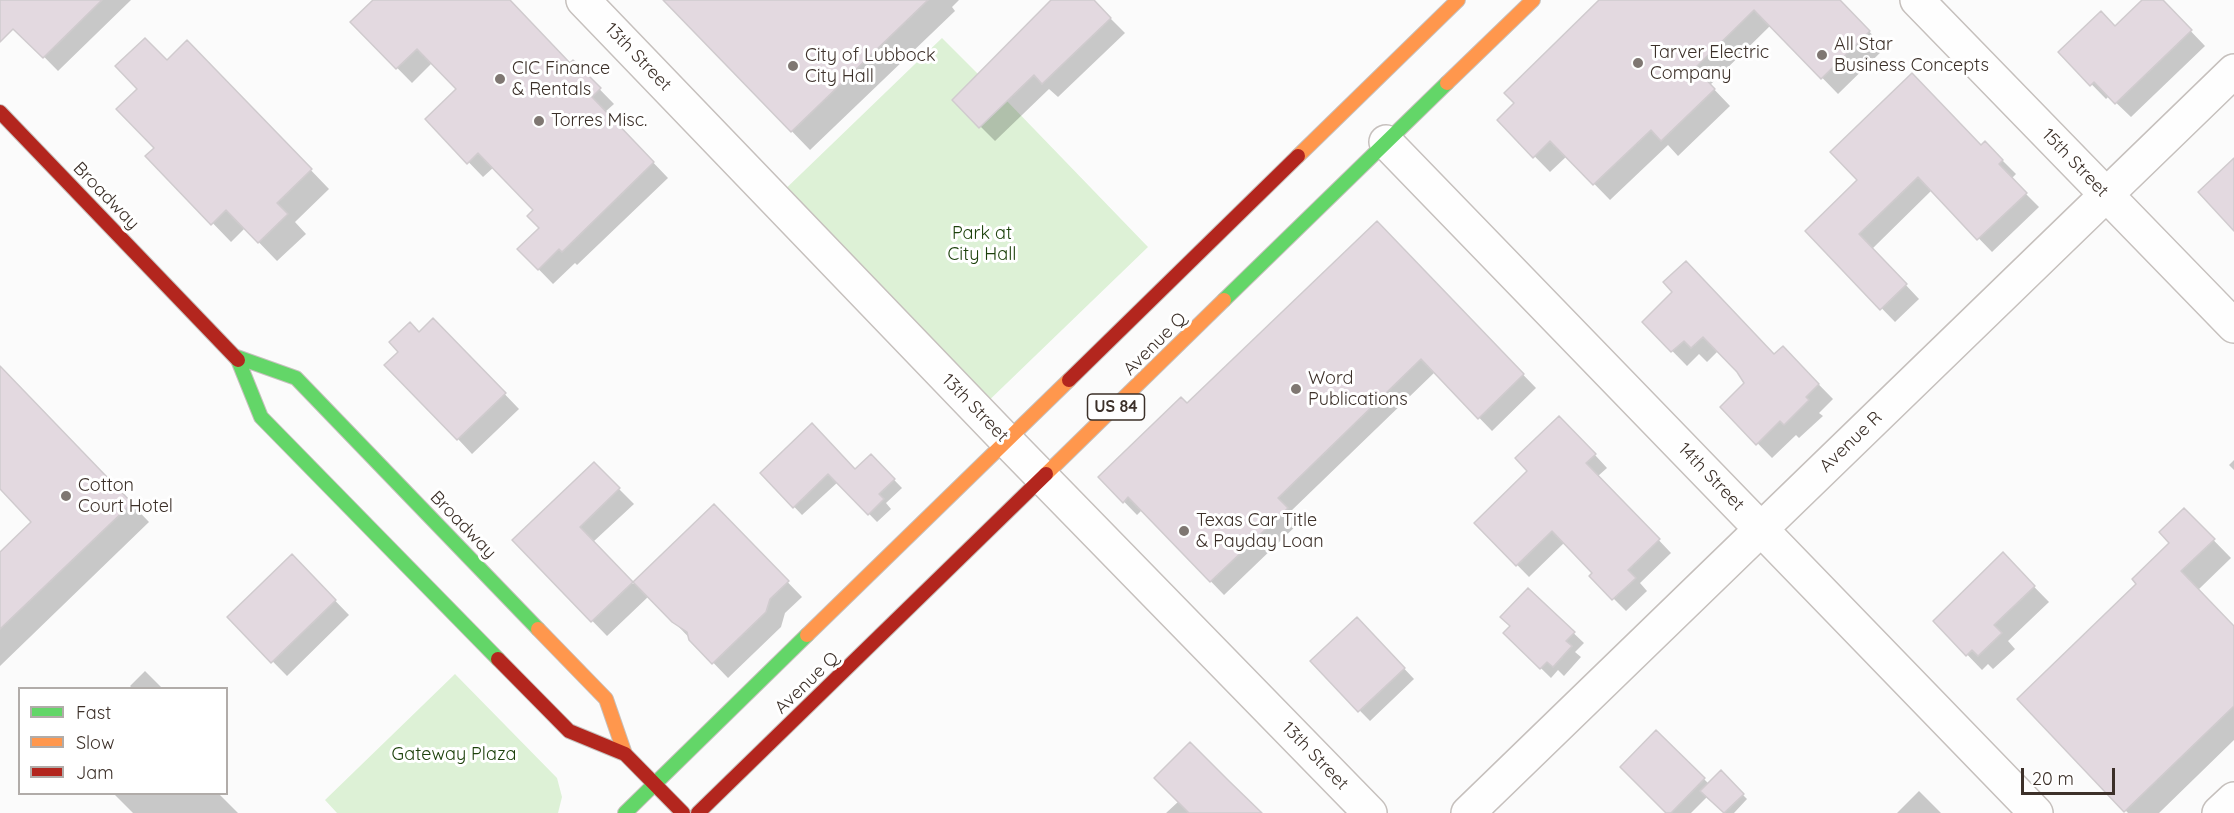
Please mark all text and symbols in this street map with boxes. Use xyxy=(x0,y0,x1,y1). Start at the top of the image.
street label: 13th Street xyxy=(600,18,676,96)
place label: All Star Business Concepts xyxy=(1834,34,1989,76)
place label: Tarver Electric Company xyxy=(1650,42,1769,84)
place label: City of Lubbock City Hall xyxy=(805,45,936,88)
marker: All Star Business Concepts xyxy=(1815,48,1829,62)
marker: Tarver Electric Company xyxy=(1631,56,1645,70)
place label: CIC Finance & Rentals xyxy=(512,58,610,100)
marker: City of Lubbock City Hall xyxy=(786,59,800,73)
marker: CIC Finance & Rentals xyxy=(493,72,507,86)
place label: Torres Misc. xyxy=(551,110,647,132)
marker: Torres Misc. xyxy=(532,114,546,128)
street label: 15th Street xyxy=(2037,124,2113,202)
street label: Broadway xyxy=(68,158,144,234)
park label: Park at City Hall xyxy=(948,223,1016,266)
street label: Avenue Q xyxy=(1119,308,1191,380)
place label: Word Publications xyxy=(1308,368,1408,410)
street label: 13th Street xyxy=(937,369,1013,447)
marker: Word Publications xyxy=(1289,382,1303,396)
road number: US 84 xyxy=(1088,394,1144,420)
street label: Avenue R xyxy=(1815,407,1887,477)
street label: 14th Street xyxy=(1673,438,1749,516)
place label: Cotton Court Hotel xyxy=(78,475,173,518)
street label: Broadway xyxy=(425,487,501,563)
marker: Cotton Court Hotel xyxy=(59,489,73,503)
place label: Texas Car Title & Payday Loan xyxy=(1196,510,1324,552)
marker: Texas Car Title & Payday Loan xyxy=(1177,524,1191,538)
street label: Avenue Q xyxy=(771,647,843,719)
legend xyxy=(18,687,228,795)
text: Fast xyxy=(76,701,111,724)
street label: 13th Street xyxy=(1277,717,1353,795)
text: Slow xyxy=(76,731,114,754)
park label: Gateway Plaza xyxy=(392,744,516,766)
scale bar xyxy=(2024,756,2118,794)
text: Jam xyxy=(76,761,114,784)
text: 20 m xyxy=(2032,767,2074,790)

